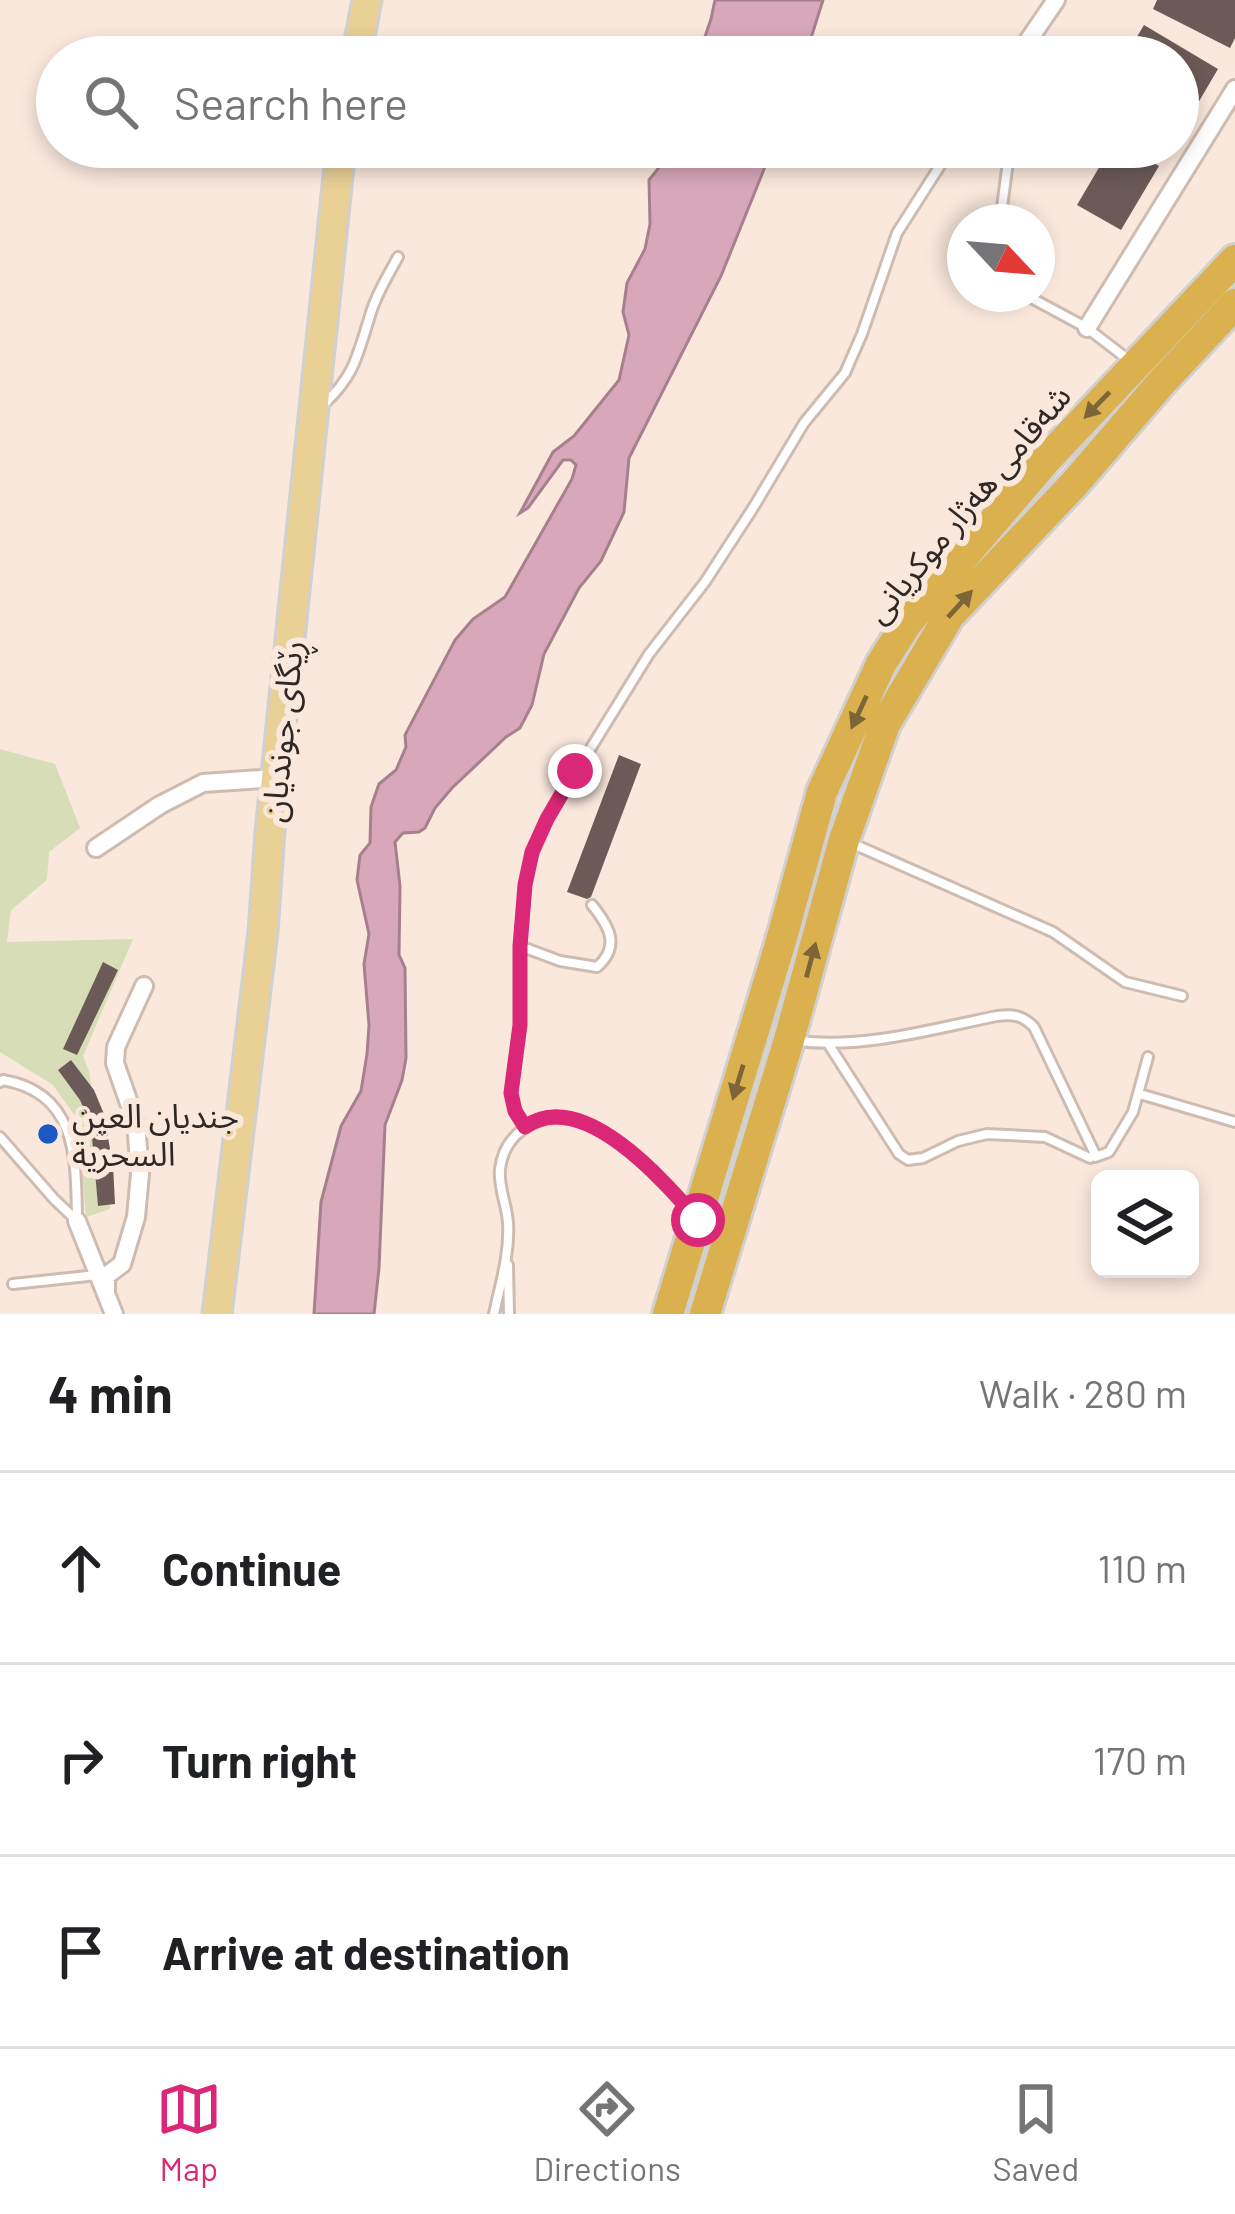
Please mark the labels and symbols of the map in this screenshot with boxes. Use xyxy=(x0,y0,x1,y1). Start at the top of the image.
north arrow xyxy=(947,204,1055,312)
street label: شەقامی ھەژار موکریانی xyxy=(856,376,1079,631)
one-way arrow xyxy=(1083,390,1111,419)
one-way arrow xyxy=(946,590,973,619)
street label: ڕێگای جوندیان xyxy=(252,638,319,825)
one-way arrow xyxy=(849,695,869,730)
route end xyxy=(548,744,602,798)
one-way arrow xyxy=(802,942,821,979)
one-way arrow xyxy=(727,1064,746,1101)
place label: جنديان العين السحرية xyxy=(72,1095,239,1174)
marker: جنديان العين السحرية xyxy=(35,1121,61,1147)
route start xyxy=(671,1193,725,1247)

